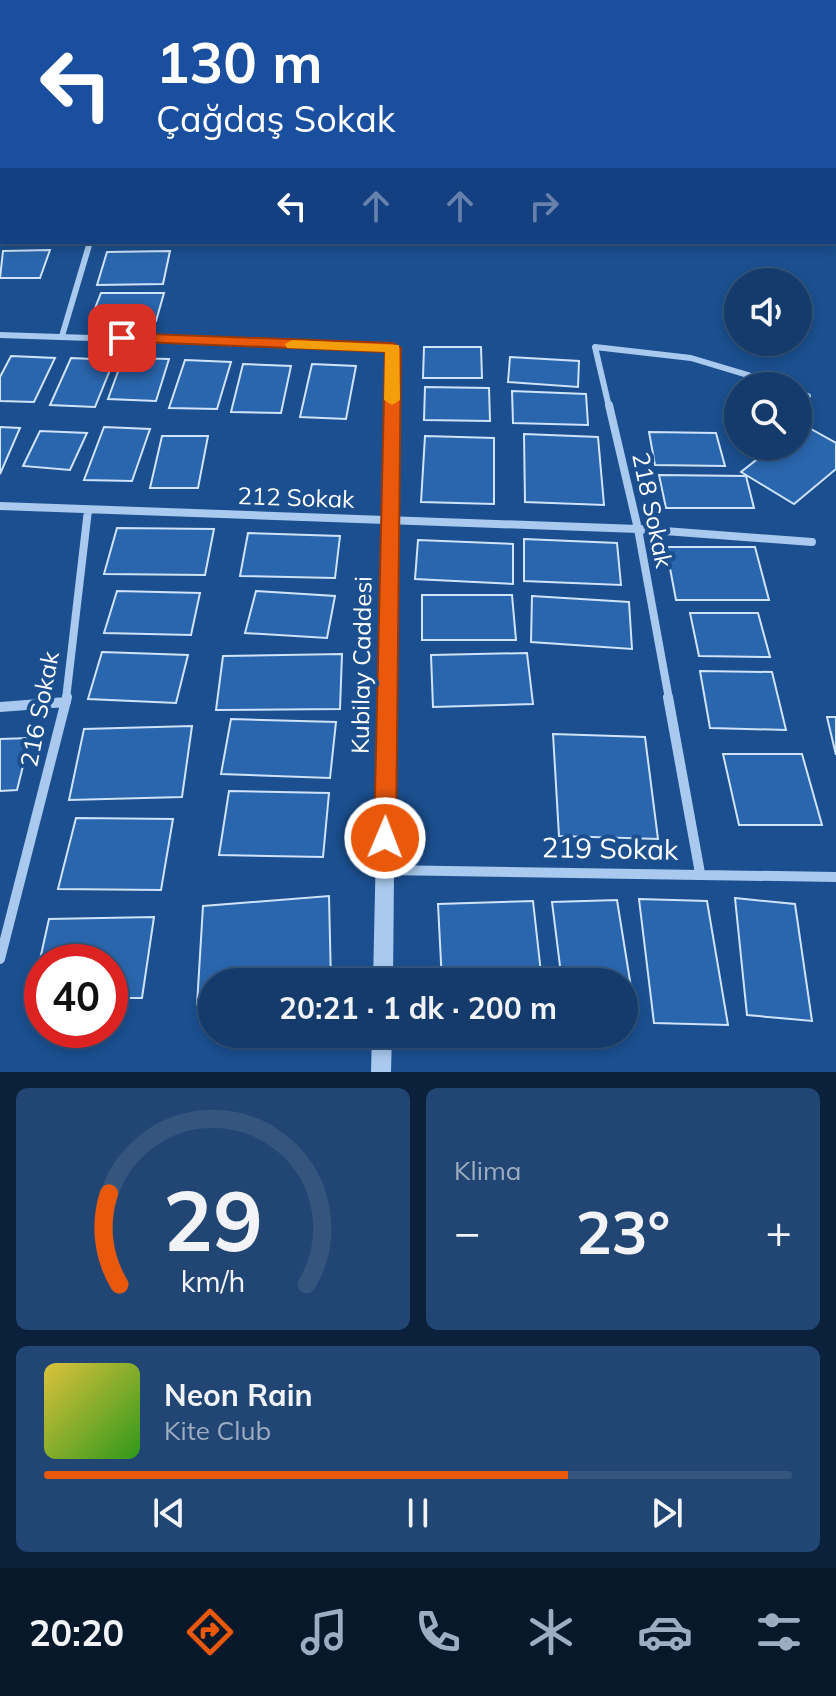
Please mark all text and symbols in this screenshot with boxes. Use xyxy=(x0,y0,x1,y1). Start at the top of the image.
text: 130 m xyxy=(156,27,323,97)
icon: left xyxy=(24,32,128,136)
text: Çağdaş Sokak xyxy=(156,96,395,141)
icon: left xyxy=(270,184,314,228)
icon: ahead xyxy=(354,184,398,228)
icon: ahead xyxy=(438,184,482,228)
icon: right xyxy=(522,184,566,228)
map controls xyxy=(724,268,812,460)
button: sound xyxy=(724,268,812,356)
pin xyxy=(88,304,156,372)
icon: arrive xyxy=(100,316,144,360)
button: search xyxy=(724,372,812,460)
street label: 218 Sokak xyxy=(626,450,680,571)
street label: 212 Sokak xyxy=(237,480,356,514)
street label: Kubilay Caddesi xyxy=(344,576,378,754)
street label: 216 Sokak xyxy=(13,648,65,769)
position arrow xyxy=(343,796,427,880)
street label: 219 Sokak xyxy=(541,829,679,867)
speed limit sign: 40 xyxy=(24,944,128,1048)
text: 20:21 · 1 dk · 200 m xyxy=(279,989,557,1027)
text: Klima xyxy=(454,1154,521,1187)
text: 29 xyxy=(163,1167,263,1272)
text: 23° xyxy=(576,1194,670,1269)
text: − xyxy=(454,1204,480,1259)
text: + xyxy=(766,1204,792,1259)
text: km/h xyxy=(181,1263,245,1299)
text: Neon Rain xyxy=(164,1376,313,1414)
text: Kite Club xyxy=(164,1414,271,1447)
icon: previous xyxy=(147,1491,191,1535)
icon: pause xyxy=(396,1491,440,1535)
icon: next xyxy=(645,1491,689,1535)
icon: directions xyxy=(182,1604,238,1660)
icon: music xyxy=(296,1604,352,1660)
icon: phone xyxy=(410,1604,466,1660)
icon: climate xyxy=(523,1604,579,1660)
icon: car xyxy=(637,1604,693,1660)
icon: filters xyxy=(751,1604,807,1660)
text: 20:20 xyxy=(29,1610,124,1655)

